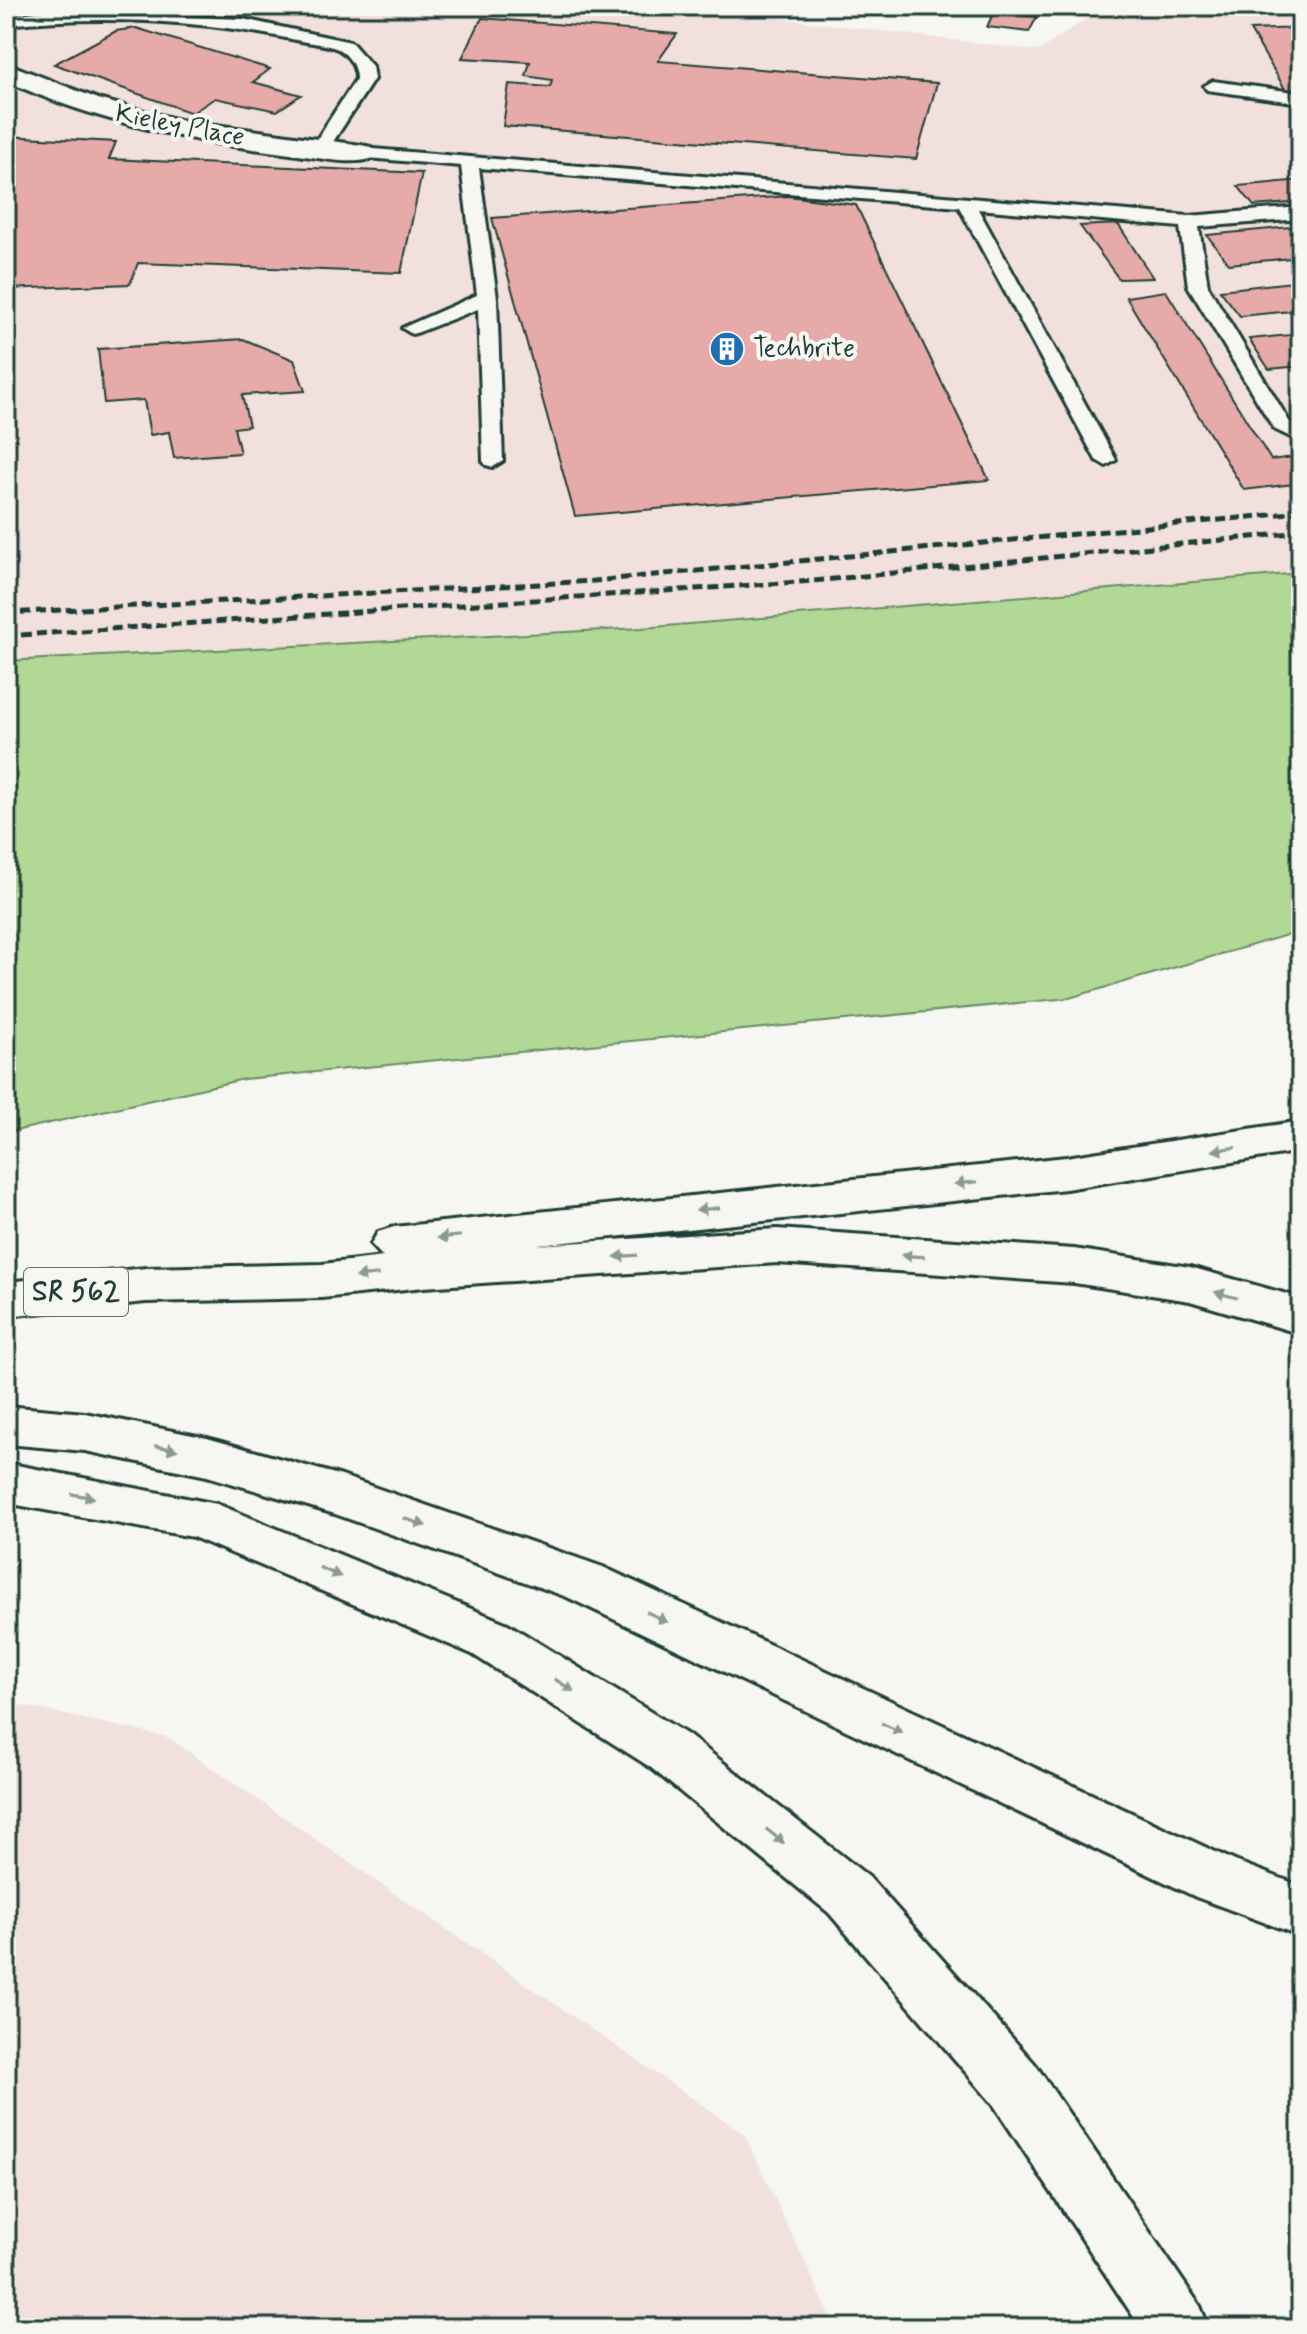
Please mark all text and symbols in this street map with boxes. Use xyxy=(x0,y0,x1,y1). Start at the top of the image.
street label: Kieley Place xyxy=(113,97,247,155)
building icon: Techbrite xyxy=(708,330,746,368)
place label: Techbrite xyxy=(753,332,855,366)
one-way arrow xyxy=(1211,1143,1236,1156)
one-way arrow xyxy=(953,1176,978,1189)
one-way arrow xyxy=(695,1203,720,1216)
one-way arrow xyxy=(436,1231,461,1244)
one-way arrow xyxy=(900,1249,925,1262)
one-way arrow xyxy=(613,1250,638,1263)
road number: SR 562 xyxy=(24,1268,128,1316)
one-way arrow xyxy=(354,1270,379,1283)
one-way arrow xyxy=(1213,1288,1238,1300)
one-way arrow xyxy=(154,1443,179,1455)
one-way arrow xyxy=(71,1491,96,1503)
one-way arrow xyxy=(403,1517,427,1529)
one-way arrow xyxy=(318,1566,342,1579)
one-way arrow xyxy=(645,1610,669,1624)
one-way arrow xyxy=(553,1677,574,1692)
one-way arrow xyxy=(880,1721,904,1735)
one-way arrow xyxy=(765,1827,785,1843)

